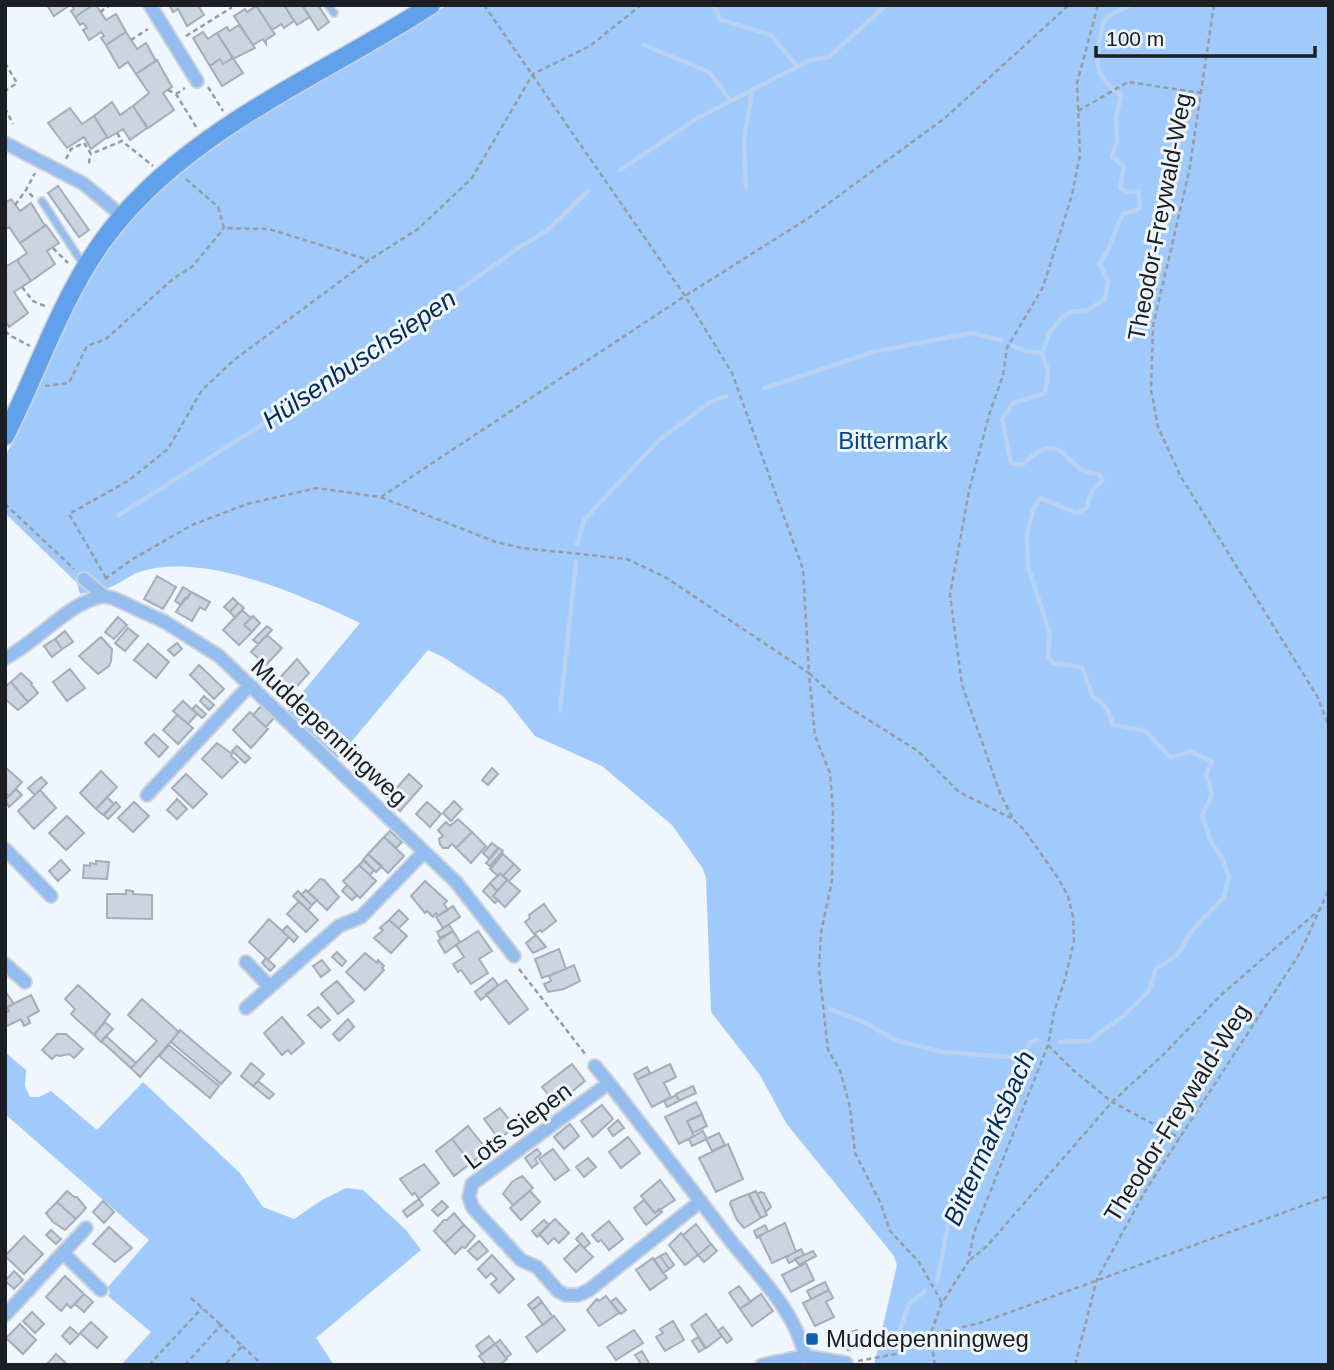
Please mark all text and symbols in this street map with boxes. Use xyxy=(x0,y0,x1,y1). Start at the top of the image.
scale bar xyxy=(1096,14,1315,58)
text: 100 m xyxy=(1106,27,1164,50)
street label: Theodor-Freywald-Weg xyxy=(1122,91,1197,343)
water label: Hülsenbuschsiepen xyxy=(257,283,461,435)
park label: Bittermark xyxy=(838,427,949,454)
street label: Muddepenningweg xyxy=(246,653,413,811)
street label: Theodor-Freywald-Weg xyxy=(1098,999,1255,1227)
water label: Bittermarksbach xyxy=(937,1046,1041,1230)
street label: Lots Siepen xyxy=(459,1077,576,1175)
place label: Muddepenningweg xyxy=(826,1325,1029,1352)
marker: Muddepenningweg xyxy=(804,1331,820,1347)

